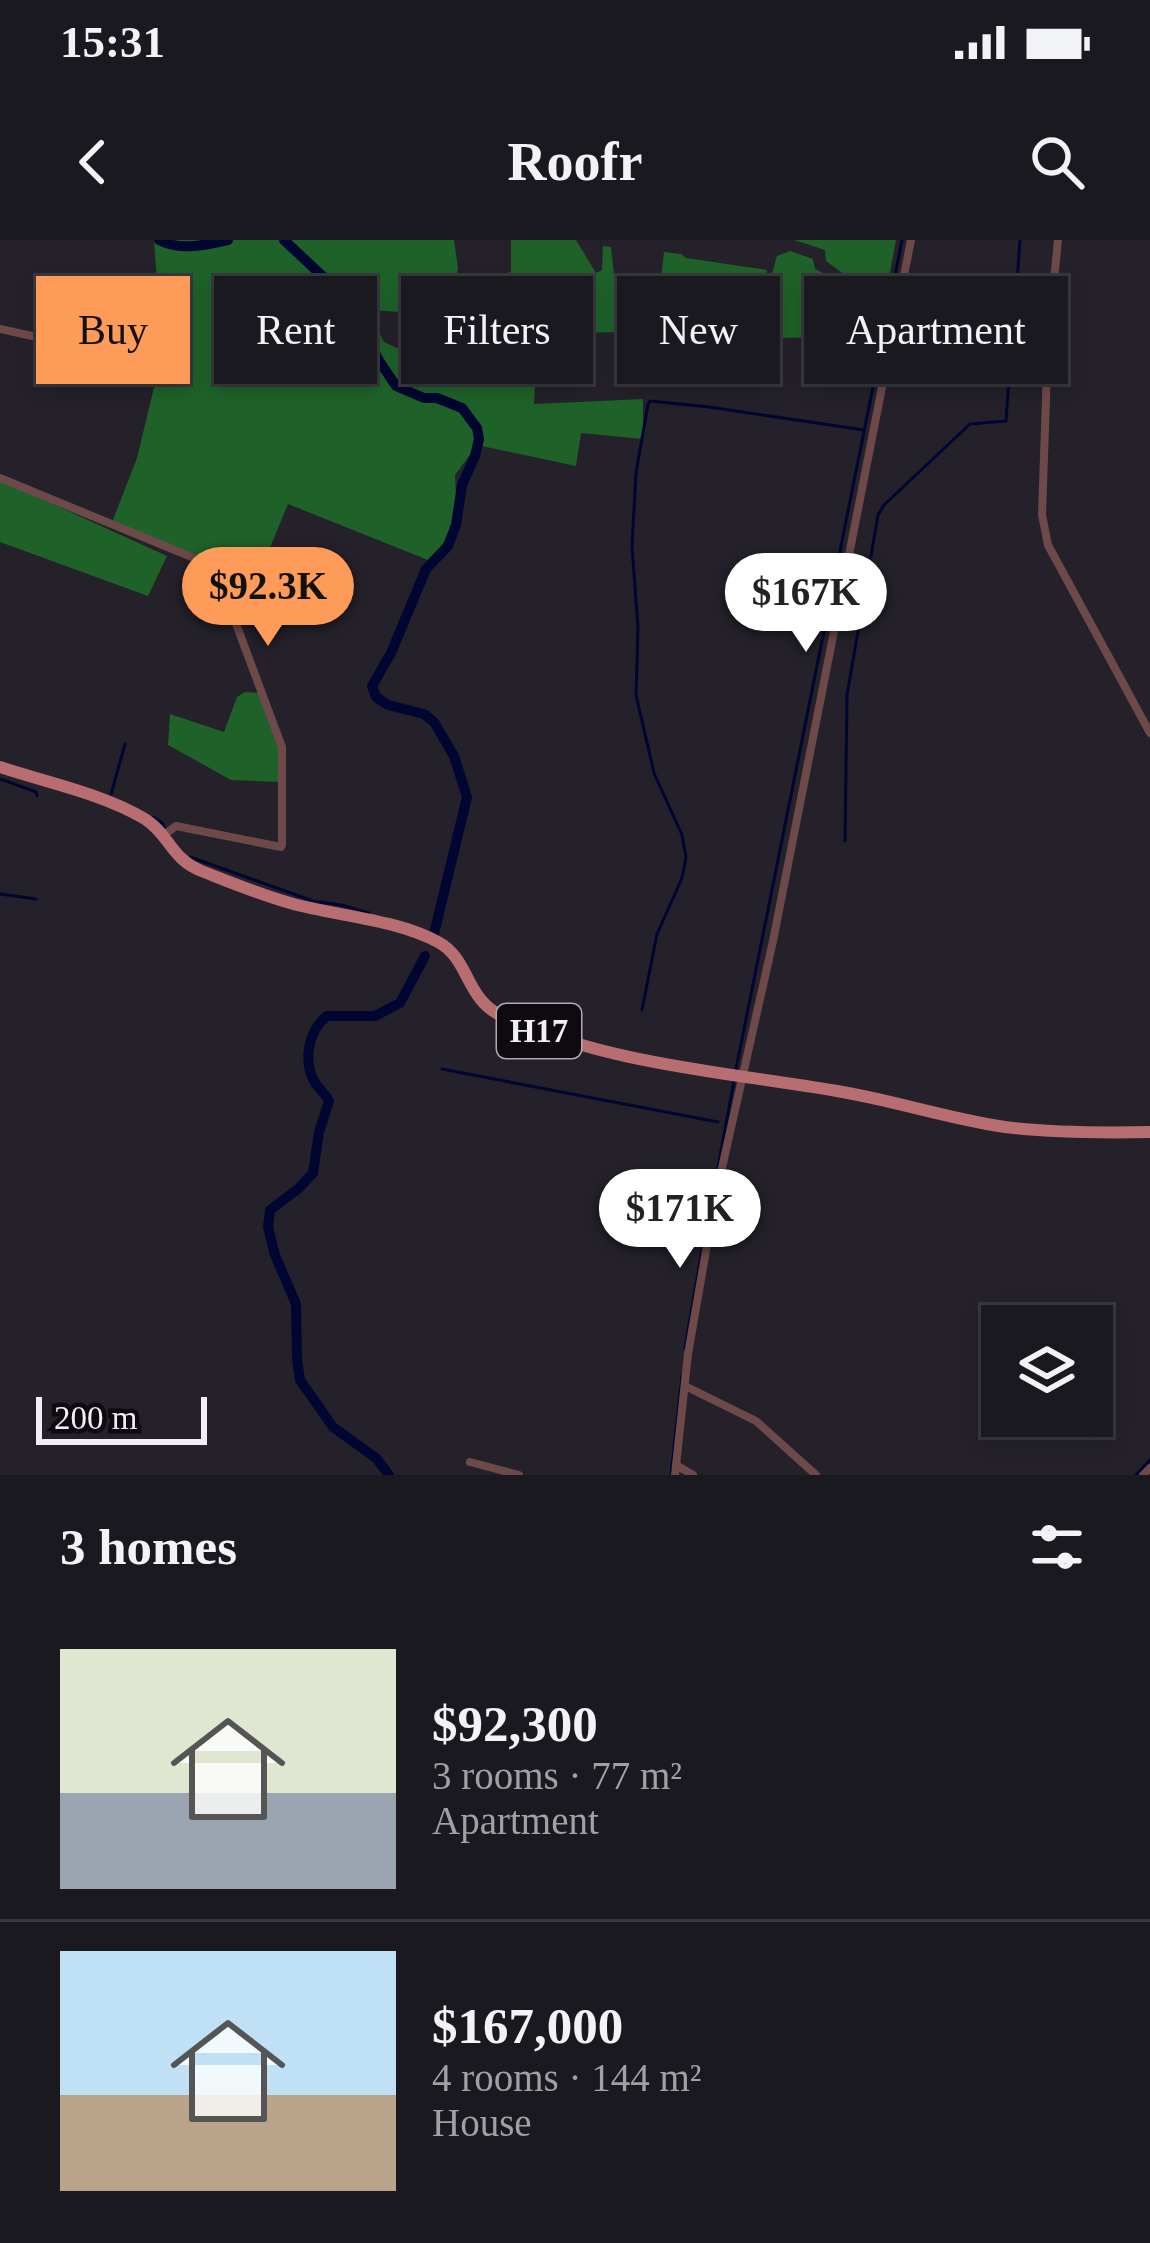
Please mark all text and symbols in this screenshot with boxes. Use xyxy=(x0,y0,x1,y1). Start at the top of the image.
text: 15:31 xyxy=(60,17,165,67)
icon: back xyxy=(60,129,126,195)
icon: search xyxy=(1024,129,1090,195)
text: Roofr xyxy=(508,132,642,192)
chip: Buy xyxy=(36,276,190,384)
chip: Rent xyxy=(214,276,377,384)
chip: Filters xyxy=(401,276,593,384)
chip: New xyxy=(617,276,780,384)
chip: Apartment xyxy=(804,276,1068,384)
pin: $92.3K xyxy=(170,547,366,649)
pin: $167K xyxy=(722,553,890,655)
text: $92.3K xyxy=(209,564,327,607)
text: $167K xyxy=(752,570,860,613)
road number: H17 xyxy=(497,1004,581,1058)
pin: $171K xyxy=(596,1169,764,1271)
text: $171K xyxy=(626,1186,734,1229)
map controls xyxy=(981,1305,1113,1437)
button: layers xyxy=(981,1305,1113,1437)
scale bar xyxy=(36,1391,207,1444)
text: 200 m xyxy=(54,1400,137,1436)
icon: filters xyxy=(1024,1514,1090,1580)
text: 3 homes xyxy=(60,1519,237,1575)
text: $92,300 xyxy=(432,1696,598,1752)
icon: home xyxy=(156,1697,300,1841)
text: 3 rooms · 77 m² xyxy=(432,1754,682,1797)
text: Apartment xyxy=(432,1799,599,1842)
text: $167,000 xyxy=(432,1998,623,2054)
icon: home xyxy=(156,1999,300,2143)
text: 4 rooms · 144 m² xyxy=(432,2056,702,2099)
text: House xyxy=(432,2101,532,2144)

